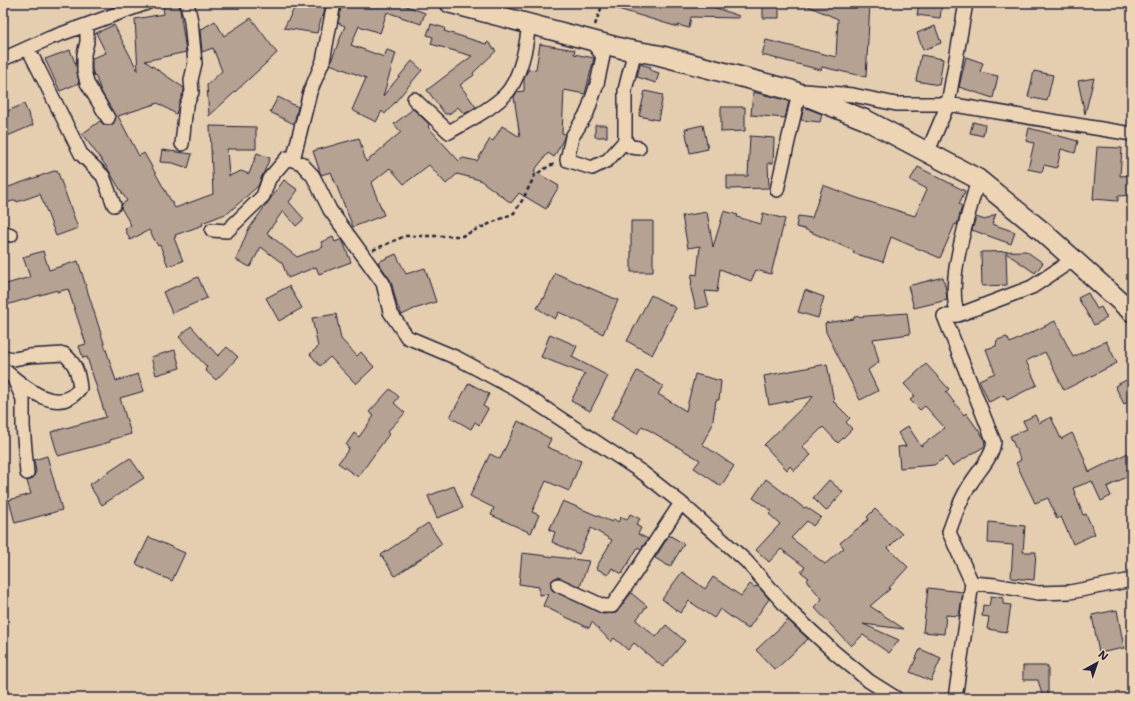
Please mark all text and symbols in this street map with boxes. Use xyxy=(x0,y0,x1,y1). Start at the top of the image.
north arrow xyxy=(1077,643,1117,683)
text: N xyxy=(1095,647,1111,664)

